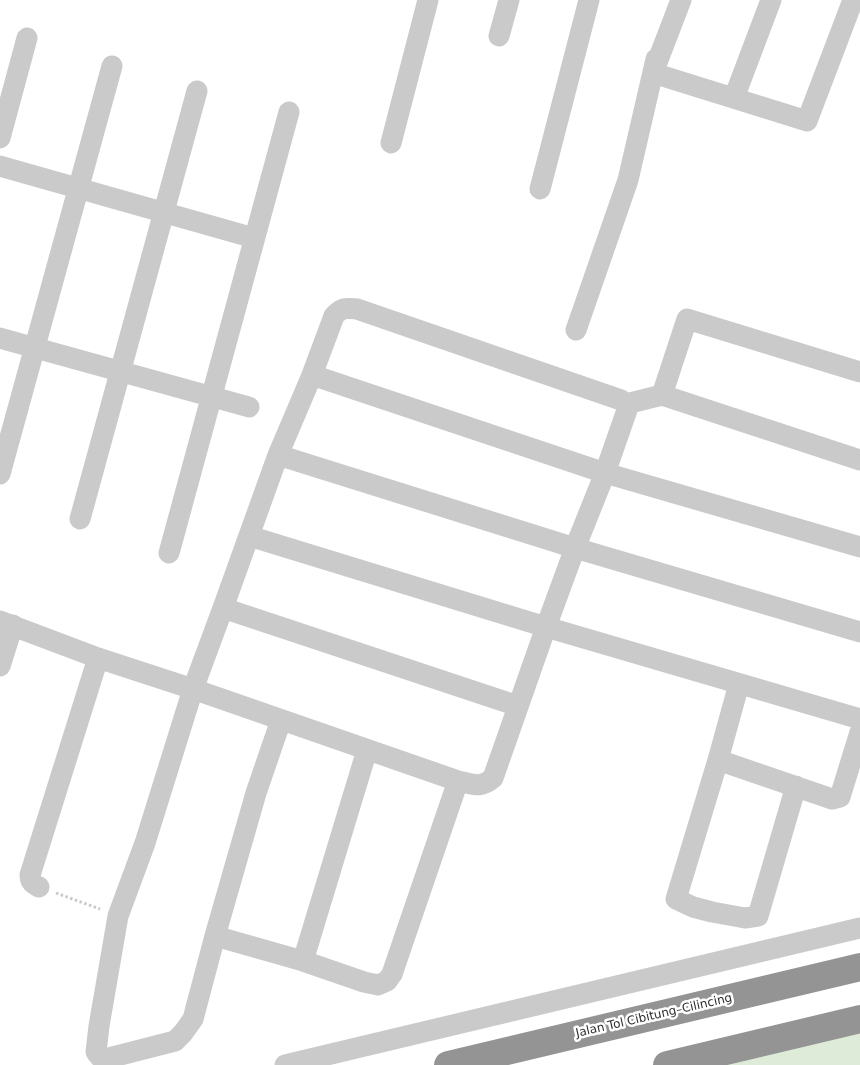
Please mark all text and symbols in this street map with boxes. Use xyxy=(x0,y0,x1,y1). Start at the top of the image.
street label: Jalan Tol Cibitung–Cilincing xyxy=(574,991,734,1041)

